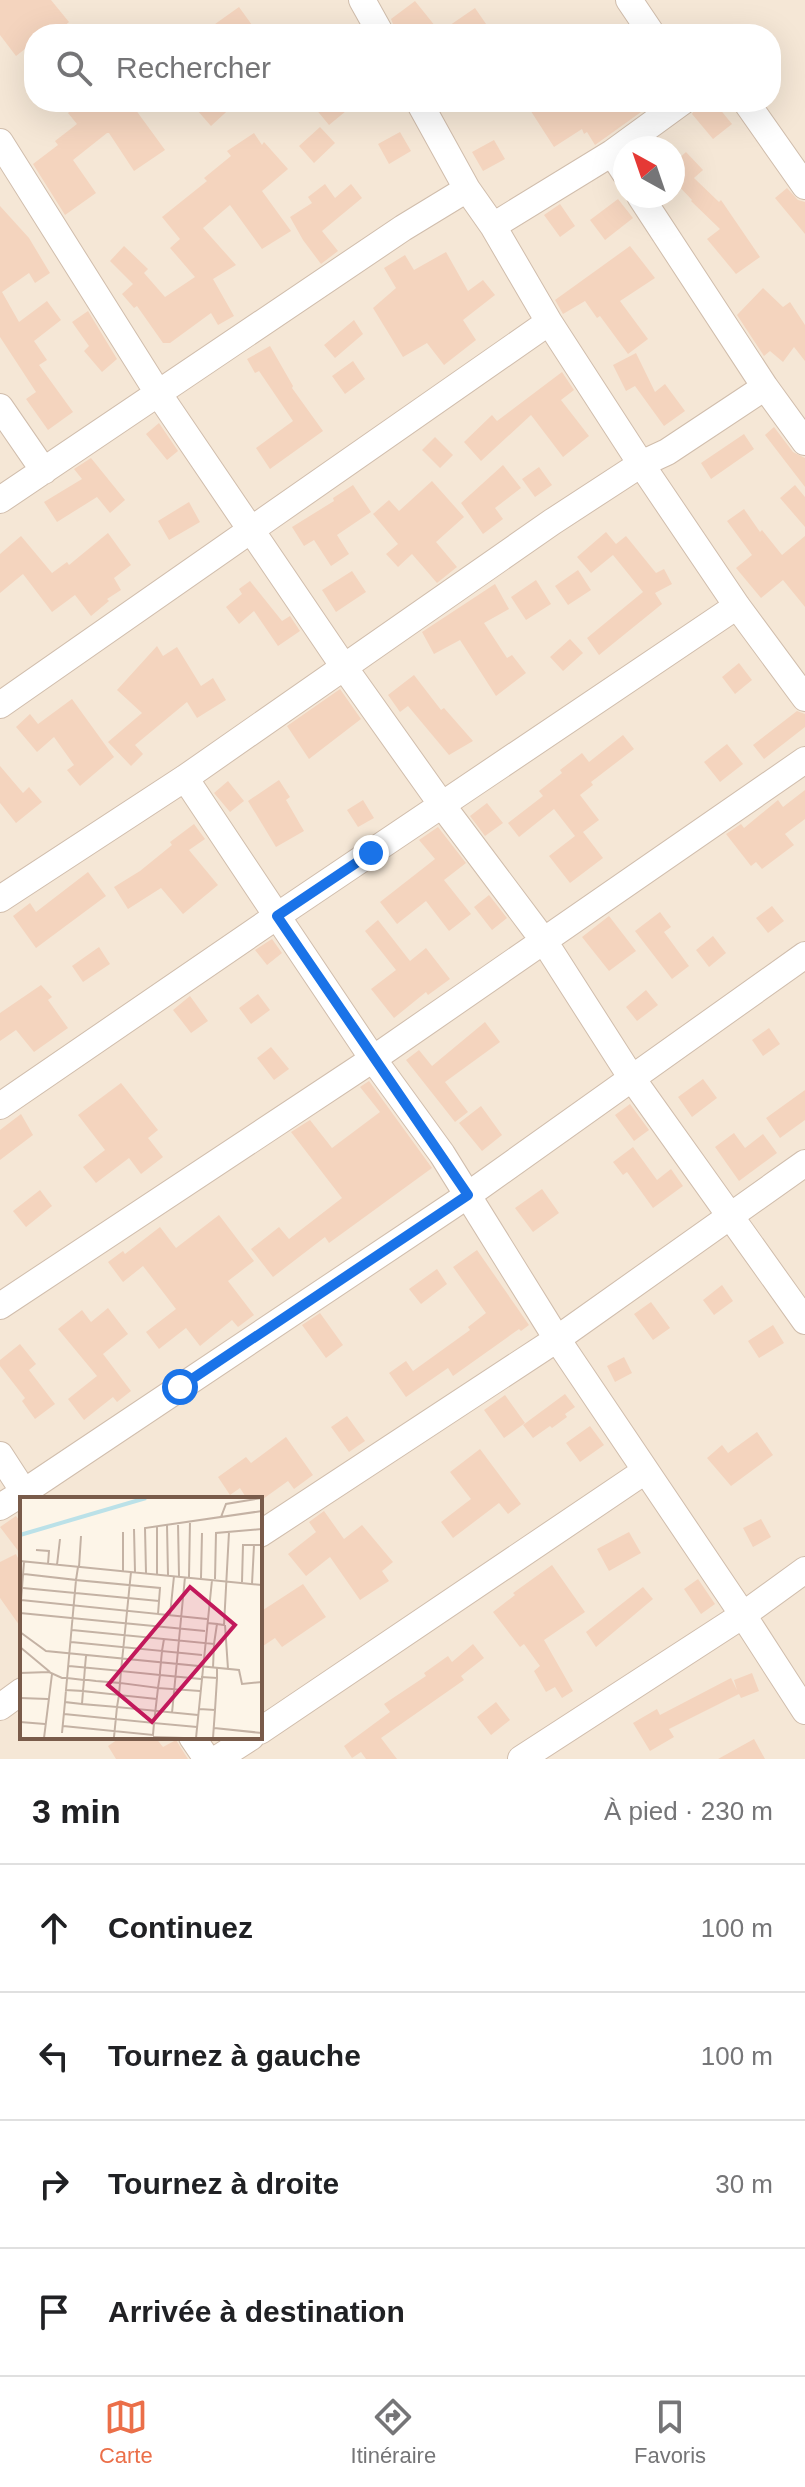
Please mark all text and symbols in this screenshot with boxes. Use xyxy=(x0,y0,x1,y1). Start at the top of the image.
search box xyxy=(24,24,781,112)
icon: search xyxy=(52,46,96,90)
text: Rechercher xyxy=(116,51,271,84)
north arrow xyxy=(613,136,685,208)
route end xyxy=(353,835,389,871)
route start xyxy=(162,1369,198,1405)
inset map xyxy=(20,1497,262,1739)
text: 3 min xyxy=(32,1792,121,1830)
text: À pied · 230 m xyxy=(604,1796,773,1826)
icon: ahead xyxy=(32,1906,76,1950)
text: Continuez xyxy=(108,1911,253,1944)
text: 100 m xyxy=(701,1913,773,1943)
icon: left xyxy=(32,2034,76,2078)
text: Tournez à gauche xyxy=(108,2039,361,2072)
text: 100 m xyxy=(701,2041,773,2071)
icon: right xyxy=(32,2162,76,2206)
text: Tournez à droite xyxy=(108,2167,339,2200)
text: 30 m xyxy=(715,2169,773,2199)
icon: arrive xyxy=(32,2290,76,2334)
text: Arrivée à destination xyxy=(108,2295,405,2328)
tab: Carte xyxy=(99,2395,153,2469)
tab: Itinéraire xyxy=(351,2395,436,2469)
tab: Favoris xyxy=(634,2395,706,2469)

